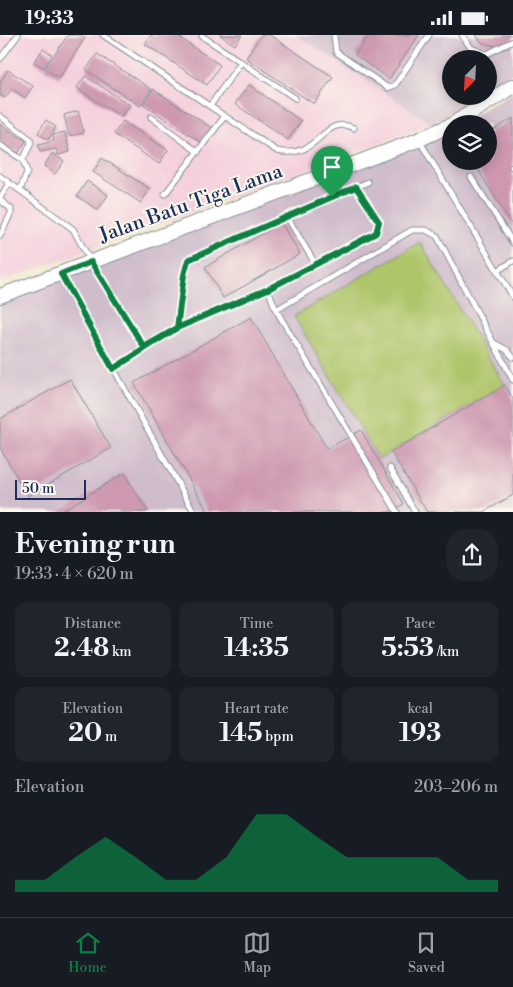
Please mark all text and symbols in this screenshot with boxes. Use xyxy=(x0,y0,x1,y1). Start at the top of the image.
text: 19:33 xyxy=(25,6,74,30)
north arrow xyxy=(442,50,498,105)
map controls xyxy=(442,50,497,170)
button: layers xyxy=(442,115,497,170)
pin xyxy=(311,146,353,197)
icon: arrive xyxy=(318,153,346,181)
street label: Jalan Batu Tiga Lama xyxy=(95,159,287,249)
scale bar xyxy=(15,477,86,500)
text: 50 m xyxy=(22,480,54,498)
text: Evening run xyxy=(15,527,176,562)
button: share xyxy=(446,529,498,581)
text: 19:33 · 4 × 620 m xyxy=(15,564,134,584)
text: Distance xyxy=(65,615,121,633)
text: Time xyxy=(240,615,273,633)
text: Pace xyxy=(405,615,435,633)
text: 2.48 xyxy=(54,633,109,664)
text: 14:35 xyxy=(224,633,289,664)
text: 5:53 xyxy=(381,633,434,664)
text: km xyxy=(109,643,132,661)
text: /km xyxy=(434,643,459,661)
text: Elevation xyxy=(63,700,123,718)
text: Heart rate xyxy=(224,700,289,718)
text: kcal xyxy=(407,700,433,718)
text: 20 xyxy=(68,718,102,749)
text: 145 xyxy=(219,718,262,749)
text: 193 xyxy=(399,718,441,749)
text: m xyxy=(102,728,117,746)
text: bpm xyxy=(262,728,294,746)
text: Elevation xyxy=(15,777,84,797)
text: 203–206 m xyxy=(414,777,498,797)
tab: Home xyxy=(68,929,107,977)
tab: Map xyxy=(243,929,271,977)
tab: Saved xyxy=(408,929,445,977)

